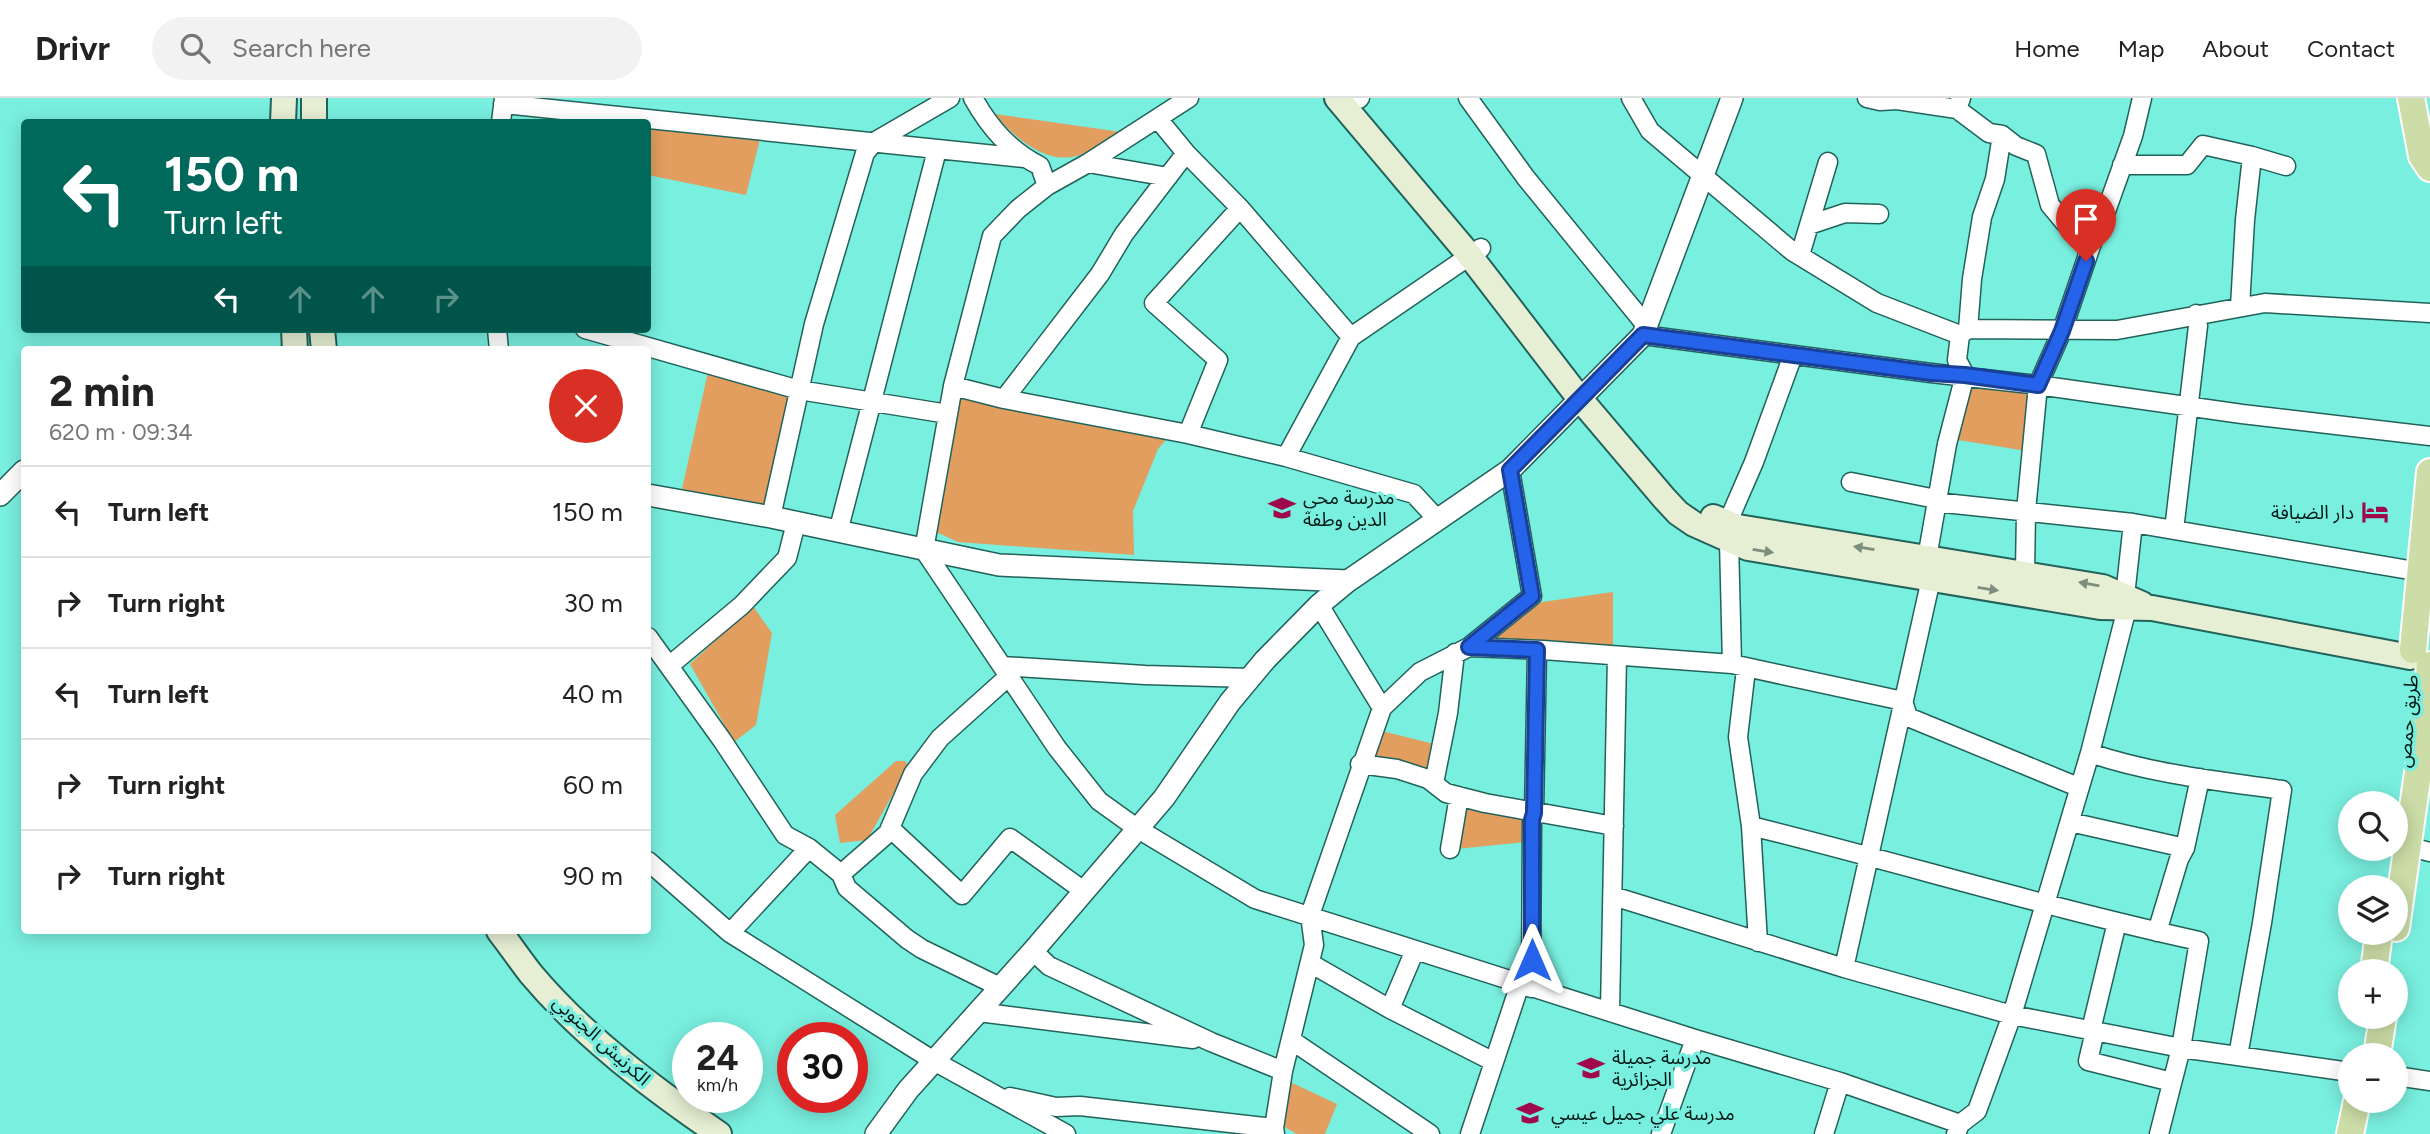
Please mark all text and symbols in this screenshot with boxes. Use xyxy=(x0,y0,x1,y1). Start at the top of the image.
search box xyxy=(152,17,642,80)
text: Drivr xyxy=(35,29,110,68)
icon: search xyxy=(176,29,214,67)
text: Search here xyxy=(232,32,371,64)
text: Home xyxy=(2014,34,2080,63)
text: Map xyxy=(2118,34,2164,63)
text: About xyxy=(2202,34,2269,63)
text: Contact xyxy=(2307,34,2395,63)
text: 150 m xyxy=(164,144,299,203)
icon: left xyxy=(49,147,140,238)
pin xyxy=(2056,189,2116,261)
icon: arrive xyxy=(2067,200,2105,238)
text: Turn left xyxy=(164,204,283,242)
icon: left xyxy=(208,280,246,318)
icon: ahead xyxy=(281,280,319,318)
icon: ahead xyxy=(354,280,392,318)
icon: right xyxy=(427,280,465,318)
text: 2 min xyxy=(49,366,155,417)
button: close xyxy=(549,369,623,443)
text: 620 m · 09:34 xyxy=(49,418,192,446)
place label: مدرسة محي الدين وطفة xyxy=(1303,486,1394,531)
icon: left xyxy=(49,493,87,531)
school or university icon: مدرسة محي الدين وطفة xyxy=(1267,493,1297,523)
text: Turn left xyxy=(108,496,209,528)
text: 150 m xyxy=(552,496,623,528)
hotel icon: دار الضيافة xyxy=(2360,497,2390,527)
place label: دار الضيافة xyxy=(2271,501,2354,524)
one-way arrow xyxy=(1853,542,1875,553)
one-way arrow xyxy=(1753,546,1775,557)
one-way arrow xyxy=(2078,578,2100,589)
icon: right xyxy=(49,584,87,622)
one-way arrow xyxy=(1977,584,1999,595)
text: Turn right xyxy=(108,587,225,619)
text: 30 m xyxy=(564,587,623,619)
street label: طريق حمص xyxy=(2392,673,2423,769)
icon: left xyxy=(49,675,87,713)
text: Turn left xyxy=(108,678,209,710)
text: 40 m xyxy=(562,678,623,710)
icon: right xyxy=(49,766,87,804)
text: Turn right xyxy=(108,769,225,801)
text: 60 m xyxy=(563,769,623,801)
map controls xyxy=(2338,791,2408,1113)
button: search xyxy=(2338,791,2408,861)
icon: right xyxy=(49,857,87,895)
text: Turn right xyxy=(108,860,225,892)
text: 90 m xyxy=(563,860,623,892)
button: layers xyxy=(2338,875,2408,945)
position arrow xyxy=(1495,923,1569,997)
button: + xyxy=(2338,959,2408,1029)
street label: الكرنيش الجنوبي xyxy=(546,991,655,1093)
speed limit sign: 30 xyxy=(777,1022,868,1113)
text: 24 xyxy=(696,1037,739,1079)
button: − xyxy=(2338,1043,2408,1113)
place label: مدرسة جميلة الجزائرية xyxy=(1612,1046,1712,1091)
school or university icon: مدرسة جميلة الجزائرية xyxy=(1576,1053,1606,1083)
text: km/h xyxy=(697,1074,738,1096)
school or university icon: مدرسة علي جميل عيسي xyxy=(1515,1098,1545,1128)
place label: مدرسة علي جميل عيسي xyxy=(1551,1102,1735,1128)

